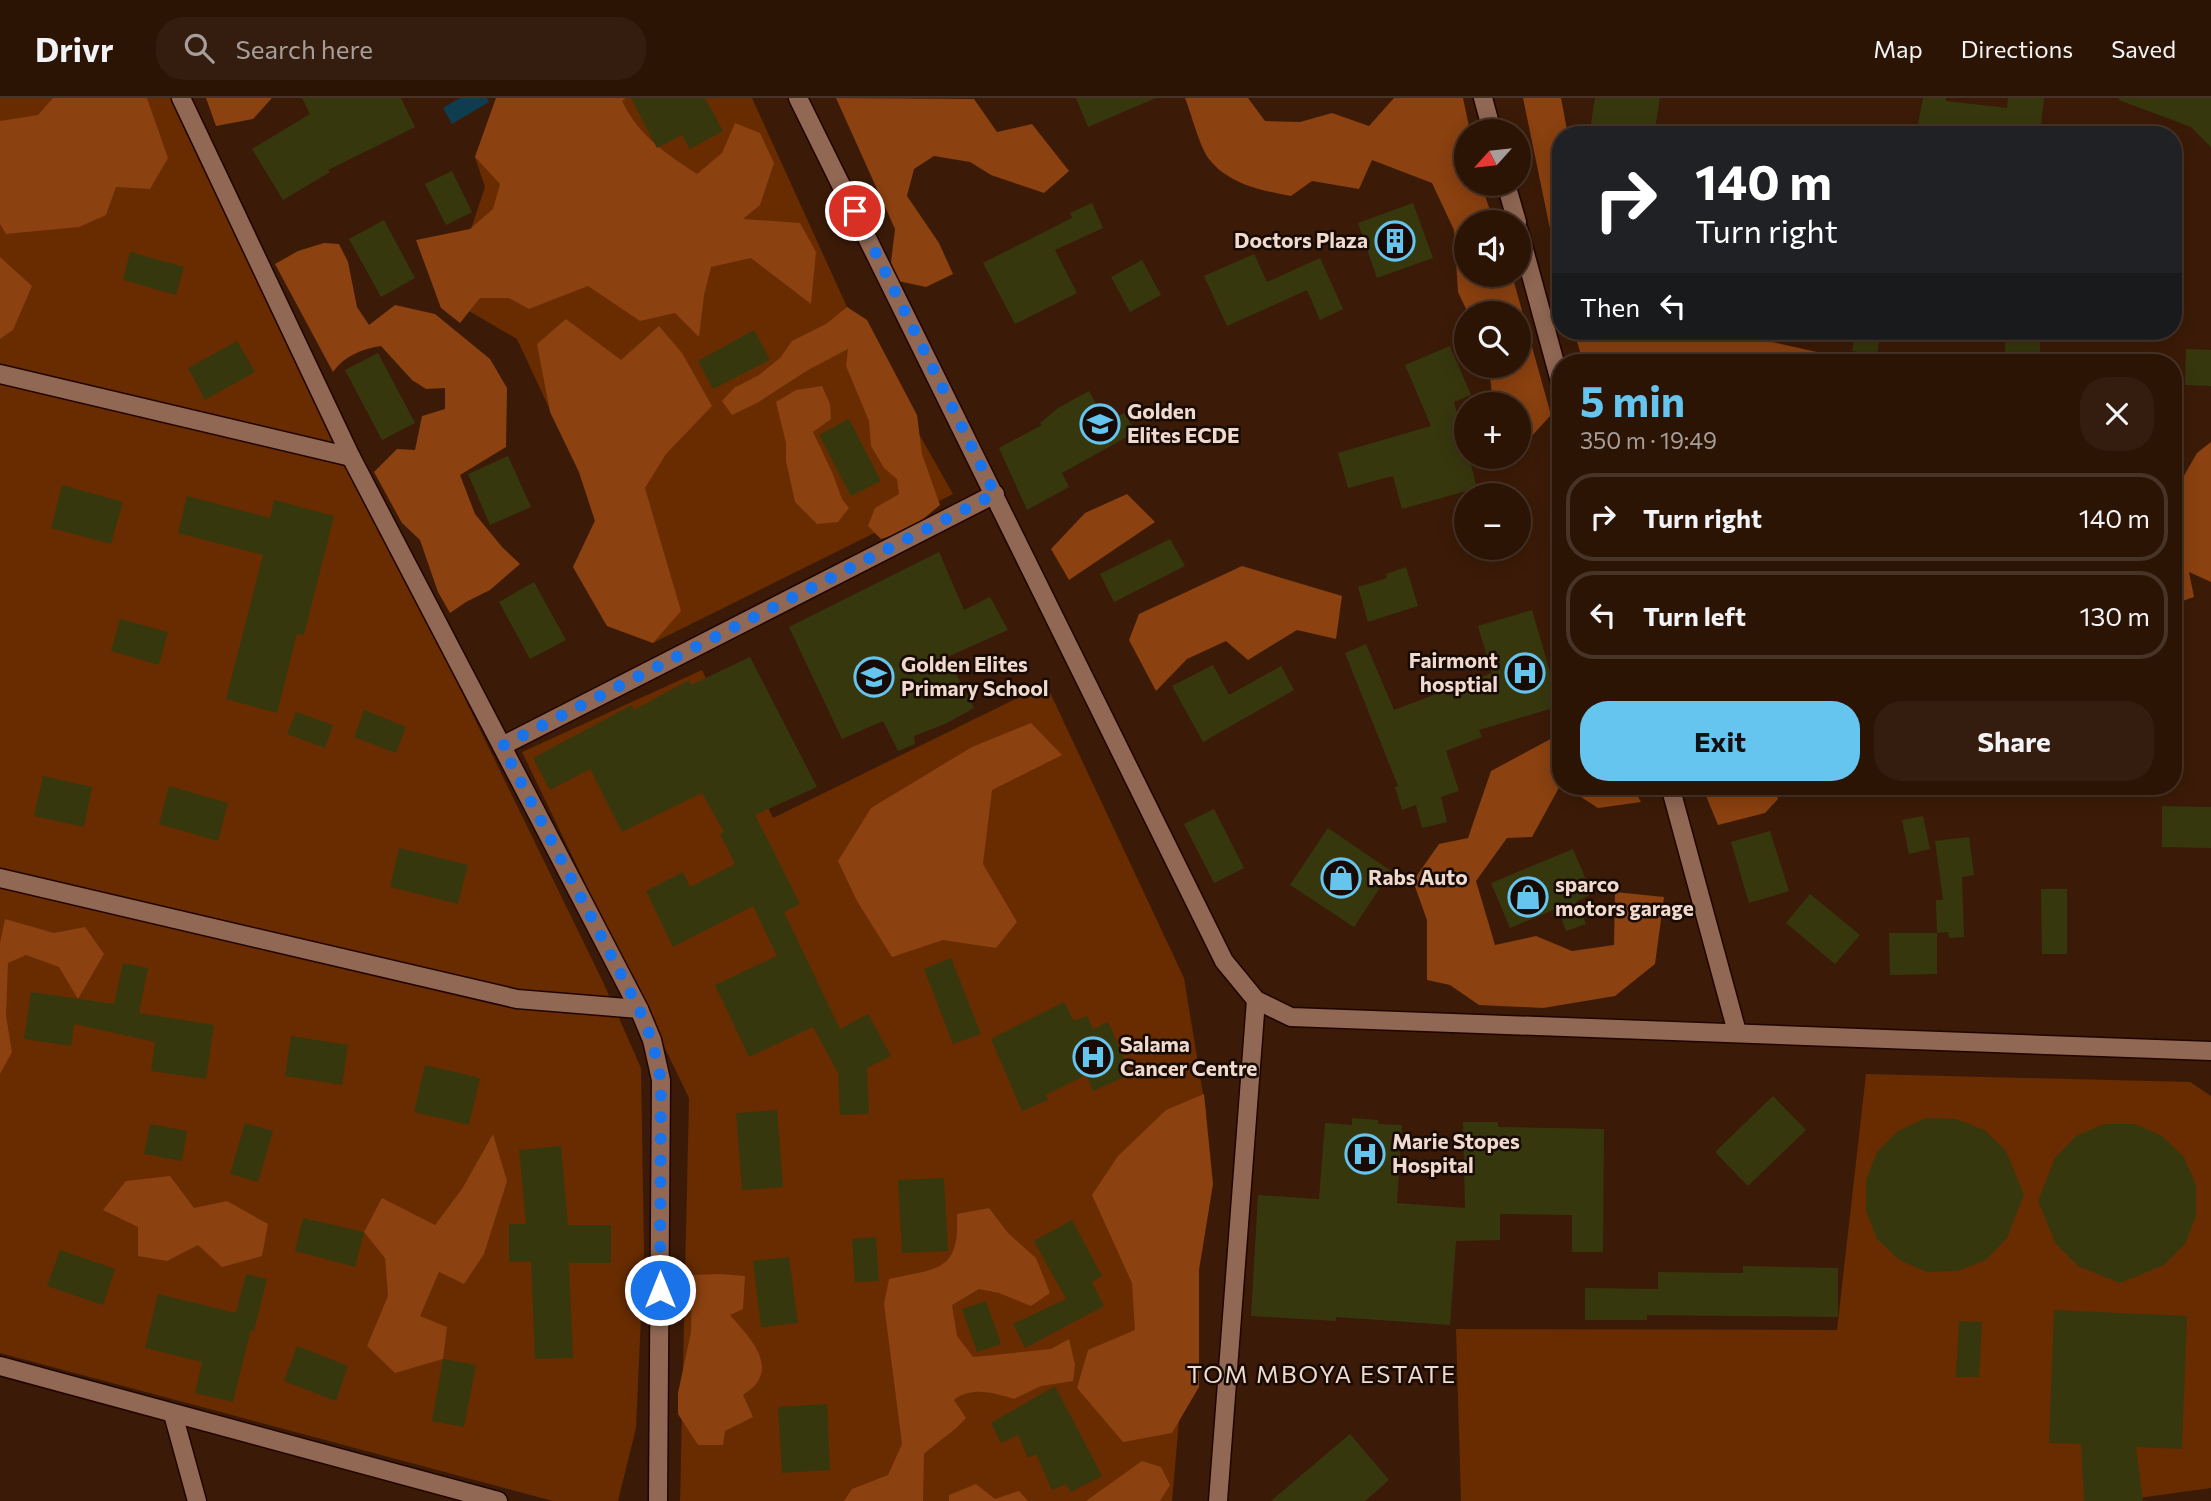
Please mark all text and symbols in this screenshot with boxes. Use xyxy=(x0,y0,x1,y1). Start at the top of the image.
search box xyxy=(156,17,646,80)
text: Drivr xyxy=(35,28,114,69)
icon: search xyxy=(180,29,218,67)
text: Search here xyxy=(236,33,373,64)
text: Map xyxy=(1873,34,1923,63)
text: Directions xyxy=(1961,34,2073,63)
text: Saved xyxy=(2111,34,2176,63)
north arrow xyxy=(1454,119,1531,196)
map controls xyxy=(1454,119,1531,560)
text: 140 m xyxy=(1695,150,1832,210)
icon: right xyxy=(1580,154,1671,245)
pin xyxy=(825,181,885,241)
icon: arrive xyxy=(836,192,874,230)
button: sound xyxy=(1454,210,1531,287)
text: Turn right xyxy=(1695,210,1838,250)
building icon: Doctors Plaza xyxy=(1374,220,1416,262)
place label: Doctors Plaza xyxy=(1234,227,1368,252)
icon: left xyxy=(1654,287,1692,325)
text: Then xyxy=(1580,291,1640,322)
button: search xyxy=(1454,301,1531,378)
text: 5 min xyxy=(1580,374,1685,426)
button: close xyxy=(2080,377,2154,451)
button: + xyxy=(1454,392,1531,469)
place label: Golden Elites ECDE xyxy=(1127,398,1240,447)
school or university icon: Golden Elites ECDE xyxy=(1079,403,1121,445)
text: 350 m · 19:49 xyxy=(1580,426,1717,454)
button: − xyxy=(1454,483,1531,560)
icon: right xyxy=(1584,498,1622,536)
text: Turn right xyxy=(1643,502,1762,533)
text: 140 m xyxy=(2079,502,2150,533)
icon: left xyxy=(1584,596,1622,634)
text: Turn left xyxy=(1643,600,1746,631)
text: 130 m xyxy=(2079,600,2150,631)
place label: Fairmont hosptial xyxy=(1409,647,1498,696)
place label: Golden Elites Primary School xyxy=(901,651,1048,700)
hospital icon: Fairmont hosptial xyxy=(1504,652,1546,694)
school or university icon: Golden Elites Primary School xyxy=(853,656,895,698)
button: Exit xyxy=(1580,701,1860,781)
button: Share xyxy=(1874,701,2154,781)
shop icon: Rabs Auto xyxy=(1320,857,1362,899)
place label: Rabs Auto xyxy=(1368,864,1468,889)
place label: sparco motors garage xyxy=(1555,871,1694,920)
shop icon: sparco motors garage xyxy=(1507,876,1549,918)
place label: Salama Cancer Centre xyxy=(1120,1031,1257,1080)
hospital icon: Salama Cancer Centre xyxy=(1072,1036,1114,1078)
place label: Marie Stopes Hospital xyxy=(1392,1128,1520,1177)
hospital icon: Marie Stopes Hospital xyxy=(1344,1133,1386,1175)
position arrow xyxy=(623,1253,697,1327)
district label: TOM MBOYA ESTATE xyxy=(1187,1359,1457,1388)

